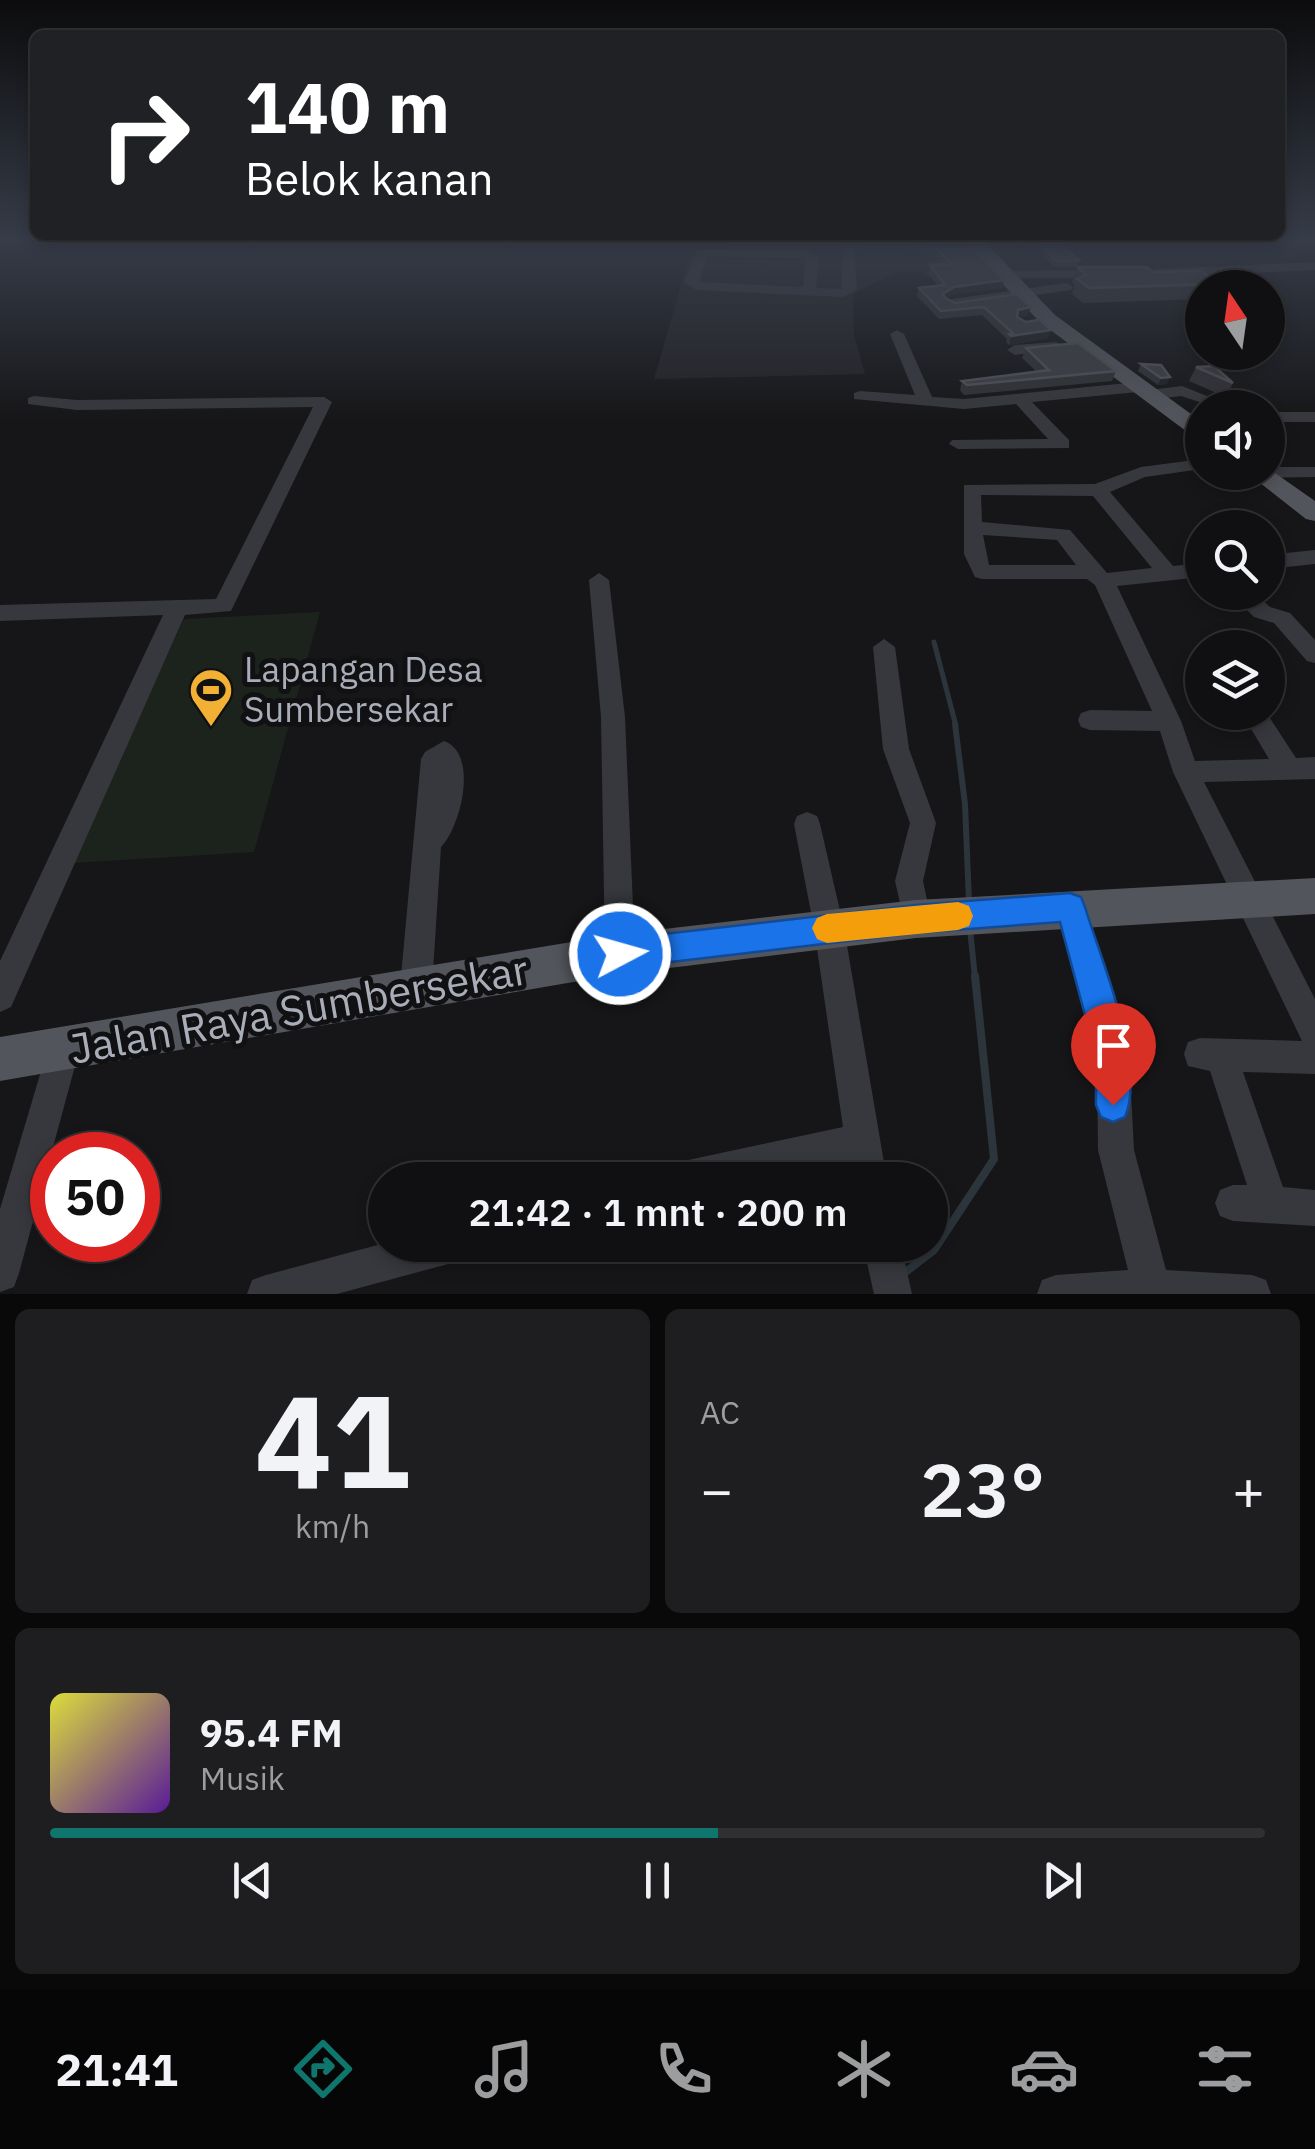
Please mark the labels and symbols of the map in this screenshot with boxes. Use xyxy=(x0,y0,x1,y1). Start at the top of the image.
north arrow xyxy=(1185,270,1285,370)
place label: Lapangan Desa Sumbersekar xyxy=(244,646,483,732)
sports icon: Lapangan Desa Sumbersekar xyxy=(188,667,234,728)
position arrow xyxy=(568,902,672,1006)
street label: Jalan Raya Sumbersekar xyxy=(66,941,532,1076)
pin xyxy=(1071,1003,1156,1106)
speed limit sign: 50 xyxy=(30,1132,160,1262)

